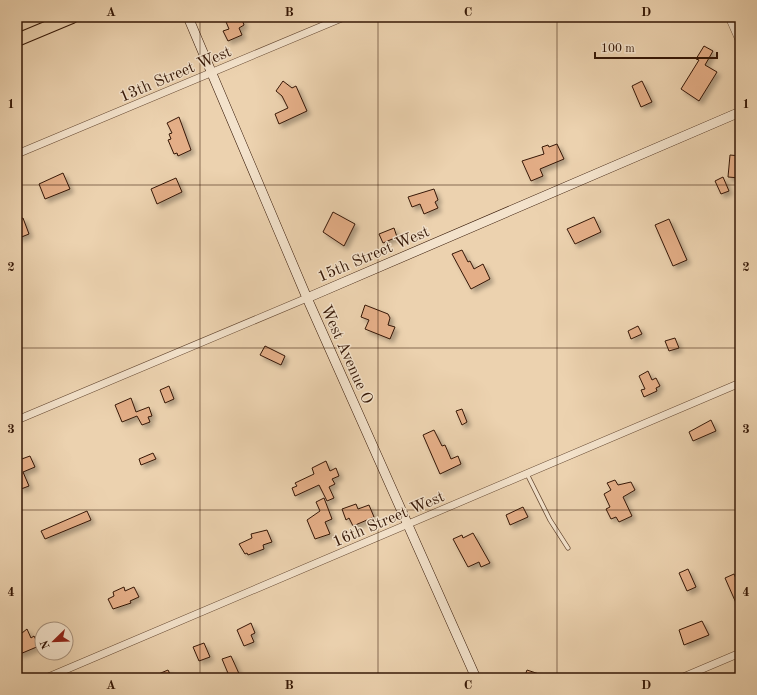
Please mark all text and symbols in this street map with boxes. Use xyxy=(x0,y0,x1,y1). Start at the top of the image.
text: A xyxy=(106,6,116,19)
text: B xyxy=(284,6,294,19)
text: C xyxy=(464,6,472,19)
text: D xyxy=(641,6,651,19)
scale bar xyxy=(595,34,717,60)
text: 100 m xyxy=(601,43,635,55)
street label: 13th Street West xyxy=(118,44,234,106)
text: 1 xyxy=(7,98,15,111)
text: 1 xyxy=(742,98,750,111)
street label: 15th Street West xyxy=(316,224,432,286)
text: 2 xyxy=(7,261,15,274)
text: 2 xyxy=(742,261,750,274)
street label: West Avenue O xyxy=(317,303,375,407)
text: 3 xyxy=(7,423,15,436)
text: 3 xyxy=(742,423,750,436)
street label: 16th Street West xyxy=(331,489,447,551)
text: 4 xyxy=(7,586,15,599)
text: 4 xyxy=(742,586,750,599)
north arrow xyxy=(34,621,74,661)
text: N xyxy=(39,638,53,650)
text: A xyxy=(106,679,116,692)
text: B xyxy=(284,679,294,692)
text: C xyxy=(464,679,472,692)
text: D xyxy=(641,679,651,692)

